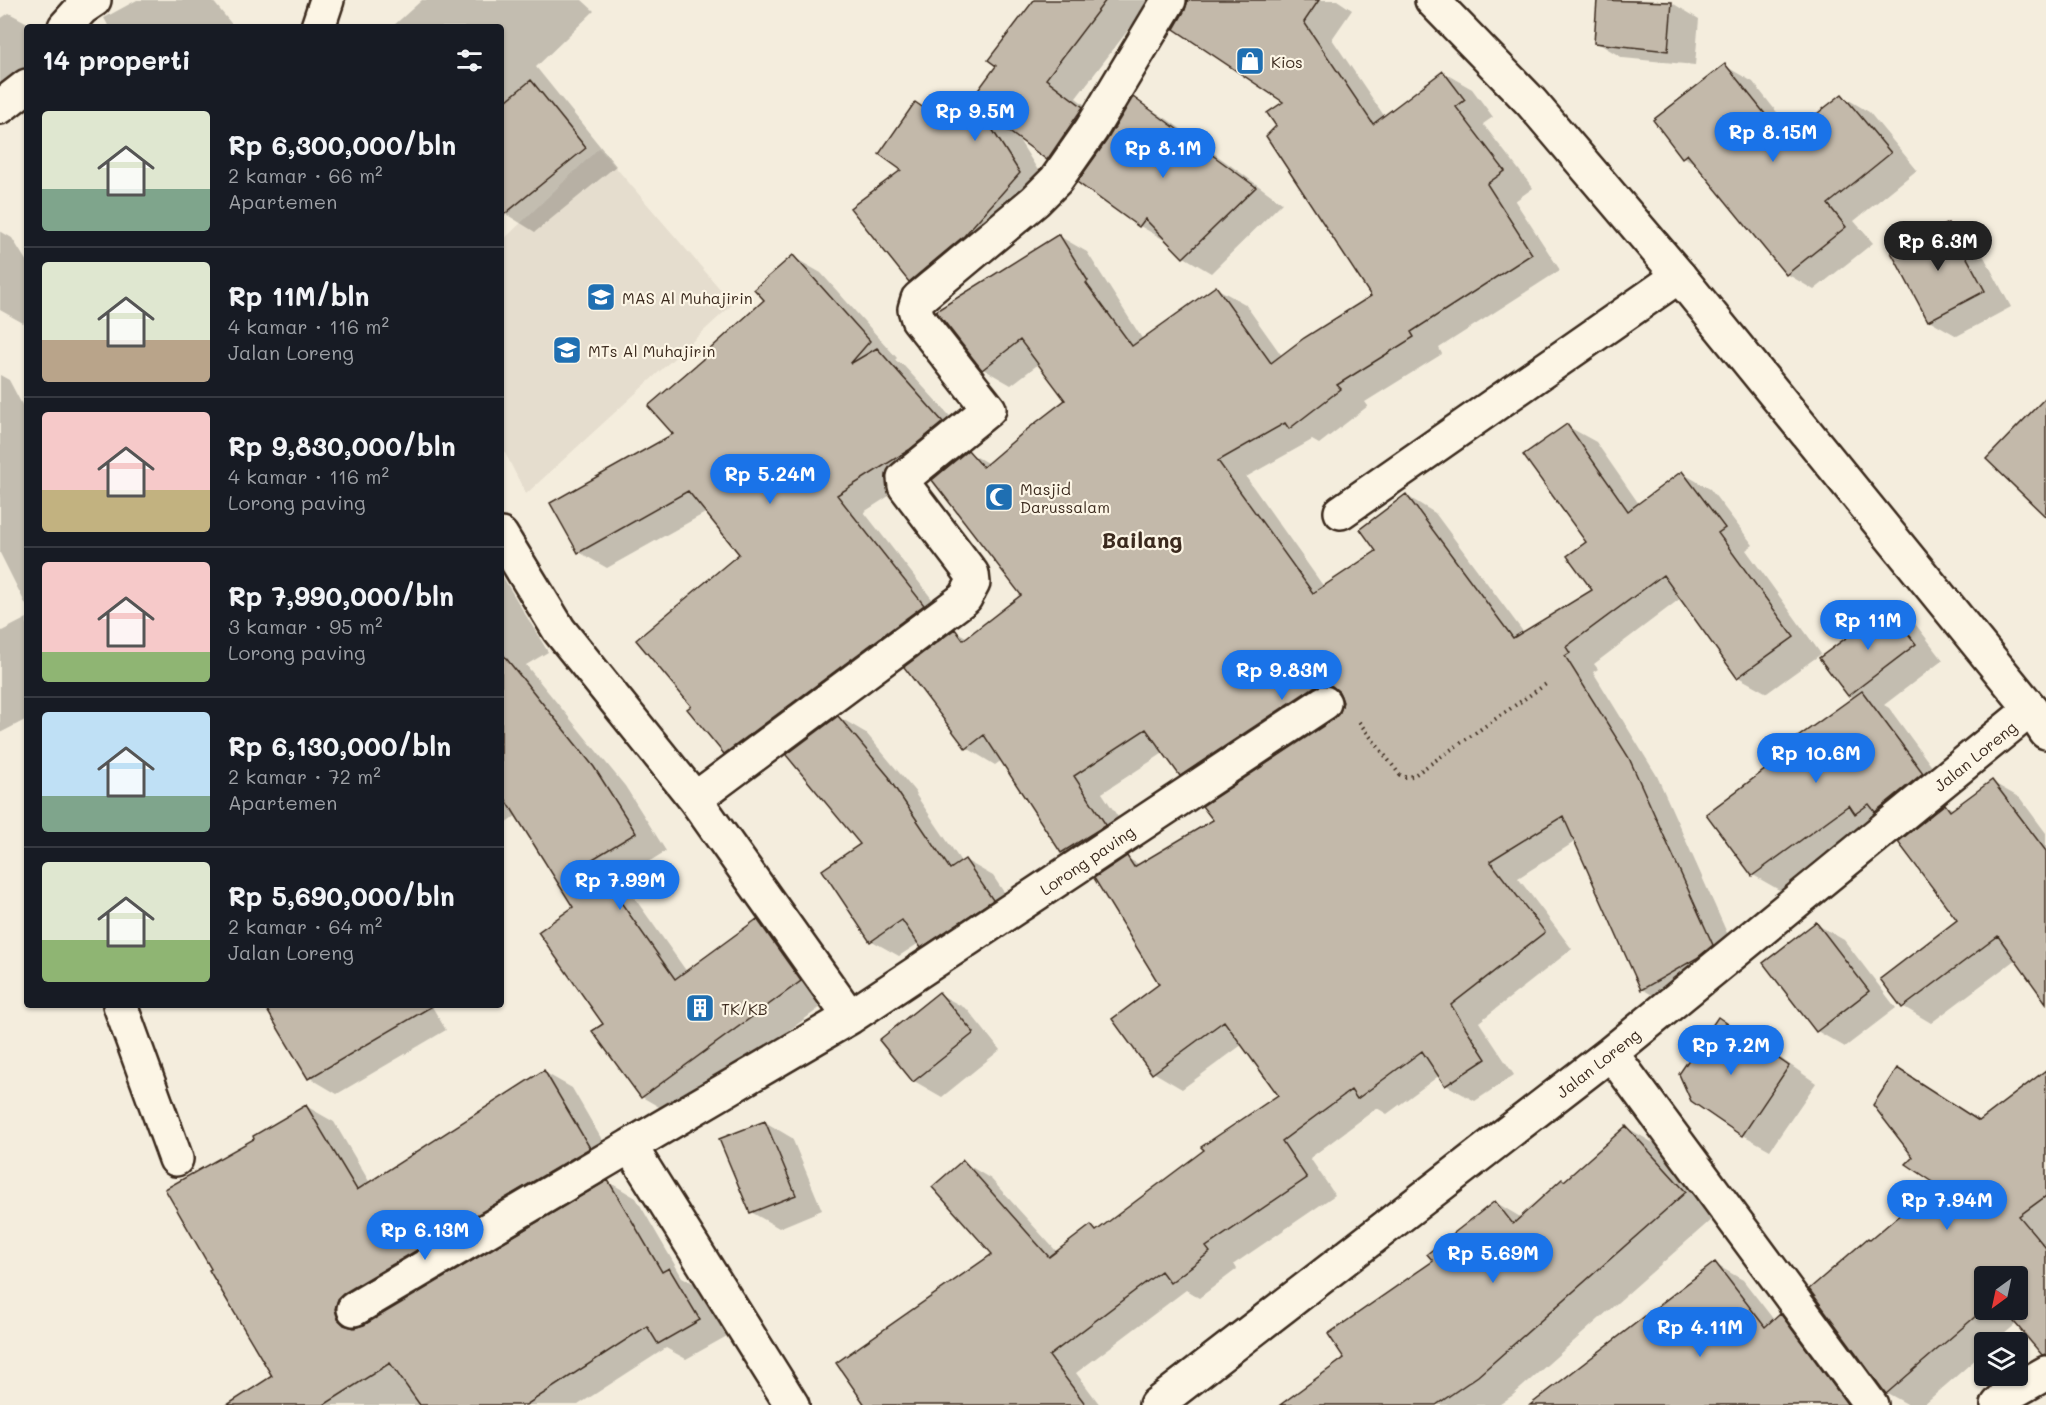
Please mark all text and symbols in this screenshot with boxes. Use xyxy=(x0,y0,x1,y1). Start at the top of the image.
text: 14 properti xyxy=(42,43,191,77)
icon: filters xyxy=(453,44,486,77)
shop icon: Kios xyxy=(1234,45,1266,77)
place label: Kios xyxy=(1271,51,1303,72)
pin: Rp 9.5M xyxy=(920,91,1030,142)
text: Rp 9.5M xyxy=(935,97,1015,123)
pin: Rp 8.15M xyxy=(1711,112,1835,163)
text: Rp 8.15M xyxy=(1729,118,1817,144)
text: Rp 6,300,000/bln xyxy=(228,128,456,162)
pin: Rp 8.1M xyxy=(1108,128,1218,179)
text: Rp 8.1M xyxy=(1124,134,1202,160)
icon: home xyxy=(90,135,162,207)
text: 2 kamar · 66 m² xyxy=(228,162,383,188)
text: Apartemen xyxy=(228,188,337,214)
pin: Rp 6.3M xyxy=(1883,221,1993,272)
text: Rp 6.3M xyxy=(1898,227,1978,253)
text: Rp 11M/bln xyxy=(228,279,369,313)
school or university icon: MAS Al Muhajirin xyxy=(585,281,617,313)
icon: home xyxy=(90,286,162,358)
place label: MAS Al Muhajirin xyxy=(622,287,753,308)
text: 4 kamar · 116 m² xyxy=(228,313,389,339)
school or university icon: MTs Al Muhajirin xyxy=(551,334,583,366)
text: Jalan Loreng xyxy=(228,339,354,365)
place label: MTs Al Muhajirin xyxy=(588,340,715,361)
text: Rp 9,830,000/bln xyxy=(228,429,456,463)
icon: home xyxy=(90,436,162,508)
pin: Rp 5.24M xyxy=(708,454,832,505)
text: Rp 5.24M xyxy=(724,460,816,486)
text: 4 kamar · 116 m² xyxy=(228,463,389,489)
place label: Masjid Darussalam xyxy=(1020,478,1110,517)
mosque icon: Masjid Darussalam xyxy=(983,481,1015,513)
text: Lorong paving xyxy=(228,489,366,515)
district label: Bailang xyxy=(1102,525,1182,554)
text: Rp 7,990,000/bln xyxy=(228,579,454,613)
icon: home xyxy=(90,586,162,658)
pin: Rp 11M xyxy=(1819,600,1917,651)
text: Rp 11M xyxy=(1834,606,1902,632)
text: 3 kamar · 95 m² xyxy=(228,613,383,639)
text: Lorong paving xyxy=(228,639,366,665)
pin: Rp 9.83M xyxy=(1220,650,1344,701)
text: Rp 9.83M xyxy=(1236,656,1328,682)
street label: Jalan Loreng xyxy=(1929,716,2021,796)
text: Rp 6,130,000/bln xyxy=(228,729,451,763)
pin: Rp 10.6M xyxy=(1754,733,1878,784)
icon: home xyxy=(90,736,162,808)
text: Rp 10.6M xyxy=(1771,739,1861,765)
text: 2 kamar · 72 m² xyxy=(228,763,381,789)
text: Apartemen xyxy=(228,789,337,815)
street label: Lorong paving xyxy=(1036,821,1138,899)
pin: Rp 7.99M xyxy=(558,860,682,911)
text: Rp 7.99M xyxy=(574,866,666,892)
text: Rp 5,690,000/bln xyxy=(228,879,455,913)
icon: home xyxy=(90,886,162,958)
text: 2 kamar · 64 m² xyxy=(228,913,382,939)
text: Jalan Loreng xyxy=(228,939,354,965)
building icon: TK/KB xyxy=(684,992,716,1024)
place label: TK/KB xyxy=(721,998,768,1019)
street label: Jalan Loreng xyxy=(1552,1024,1644,1102)
pin: Rp 7.2M xyxy=(1676,1025,1786,1076)
text: Rp 7.2M xyxy=(1692,1031,1770,1057)
pin: Rp 7.94M xyxy=(1885,1180,2009,1231)
text: Rp 7.94M xyxy=(1901,1186,1993,1212)
pin: Rp 6.13M xyxy=(363,1210,487,1261)
text: Rp 6.13M xyxy=(381,1216,469,1242)
pin: Rp 5.69M xyxy=(1431,1233,1555,1284)
text: Rp 5.69M xyxy=(1447,1239,1539,1265)
north arrow xyxy=(1974,1266,2028,1320)
map controls xyxy=(1974,1266,2028,1386)
pin: Rp 4.11M xyxy=(1638,1307,1762,1358)
text: Rp 4.11M xyxy=(1657,1313,1743,1339)
button: layers xyxy=(1974,1332,2028,1386)

